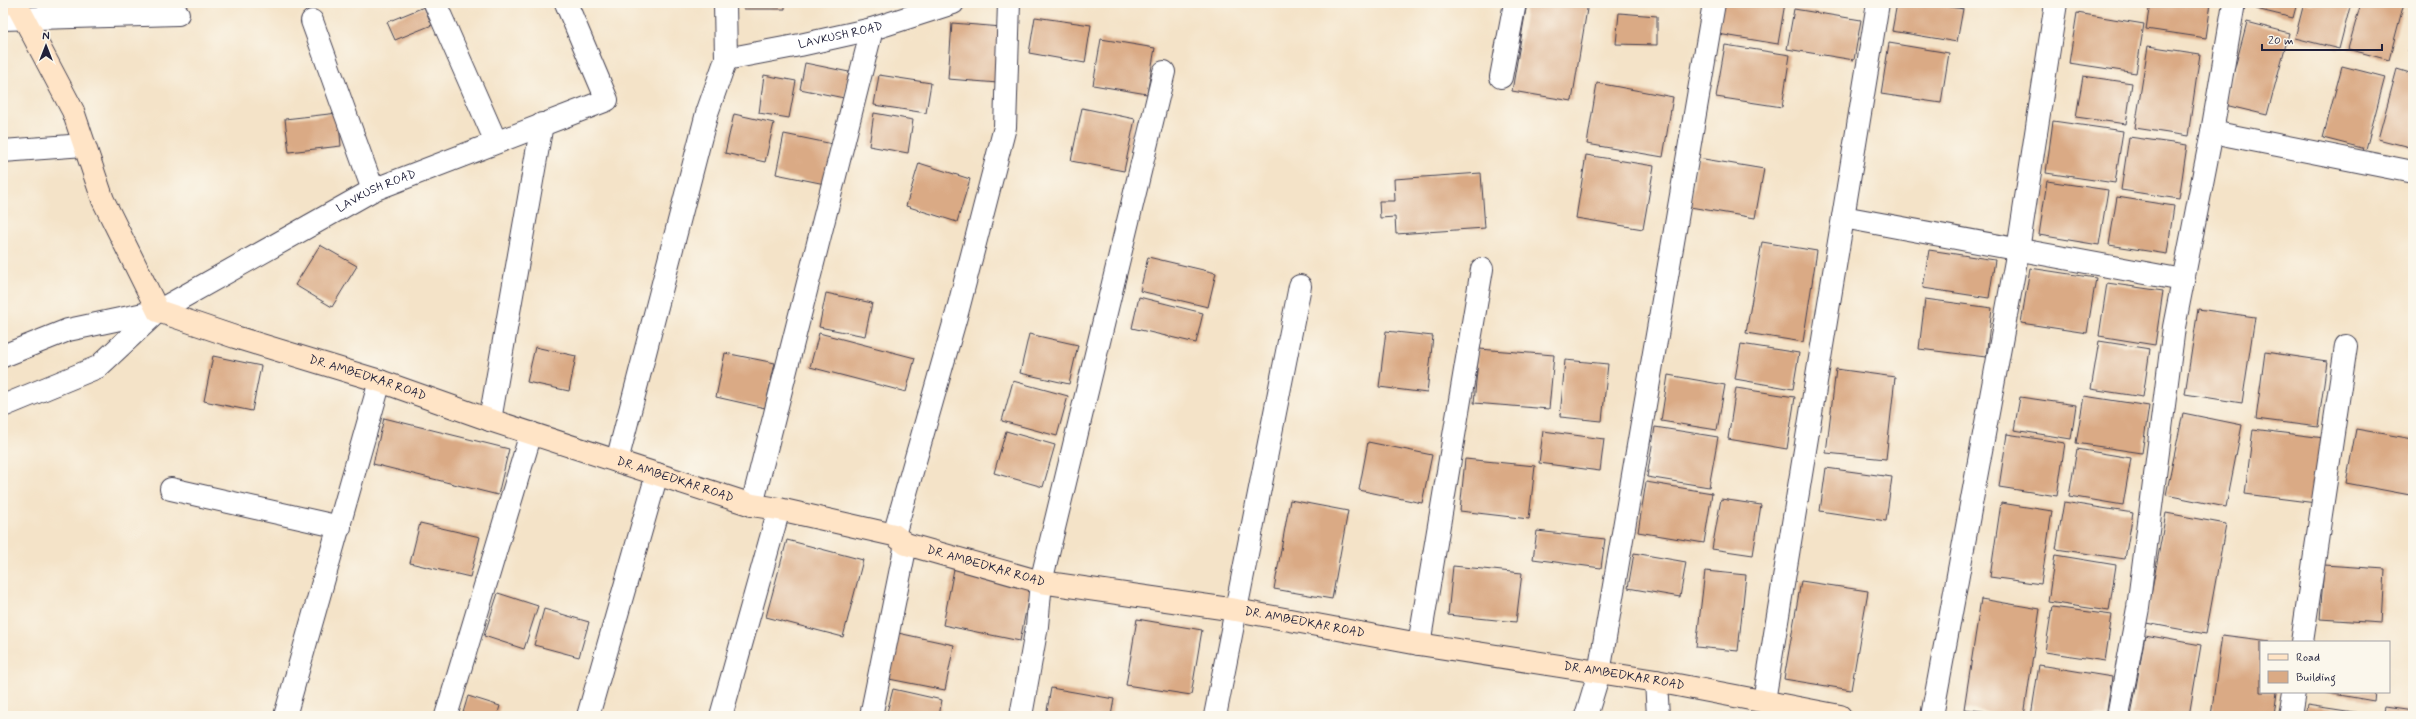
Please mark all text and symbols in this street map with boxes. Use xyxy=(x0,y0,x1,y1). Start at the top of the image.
street label: LAVKUSH ROAD xyxy=(797,18,885,53)
north arrow xyxy=(26,26,66,66)
scale bar xyxy=(2262,26,2382,52)
text: N xyxy=(42,30,50,44)
text: 20 m xyxy=(2268,33,2294,49)
street label: LAVKUSH ROAD xyxy=(334,166,418,217)
street label: DR. AMBEDKAR ROAD xyxy=(307,352,428,405)
street label: DR. AMBEDKAR ROAD xyxy=(615,454,736,506)
street label: DR. AMBEDKAR ROAD xyxy=(925,542,1047,591)
street label: DR. AMBEDKAR ROAD xyxy=(1243,604,1366,642)
legend xyxy=(2260,641,2390,693)
text: Road xyxy=(2296,650,2320,666)
street label: DR. AMBEDKAR ROAD xyxy=(1563,659,1686,694)
text: Building xyxy=(2296,670,2336,687)

